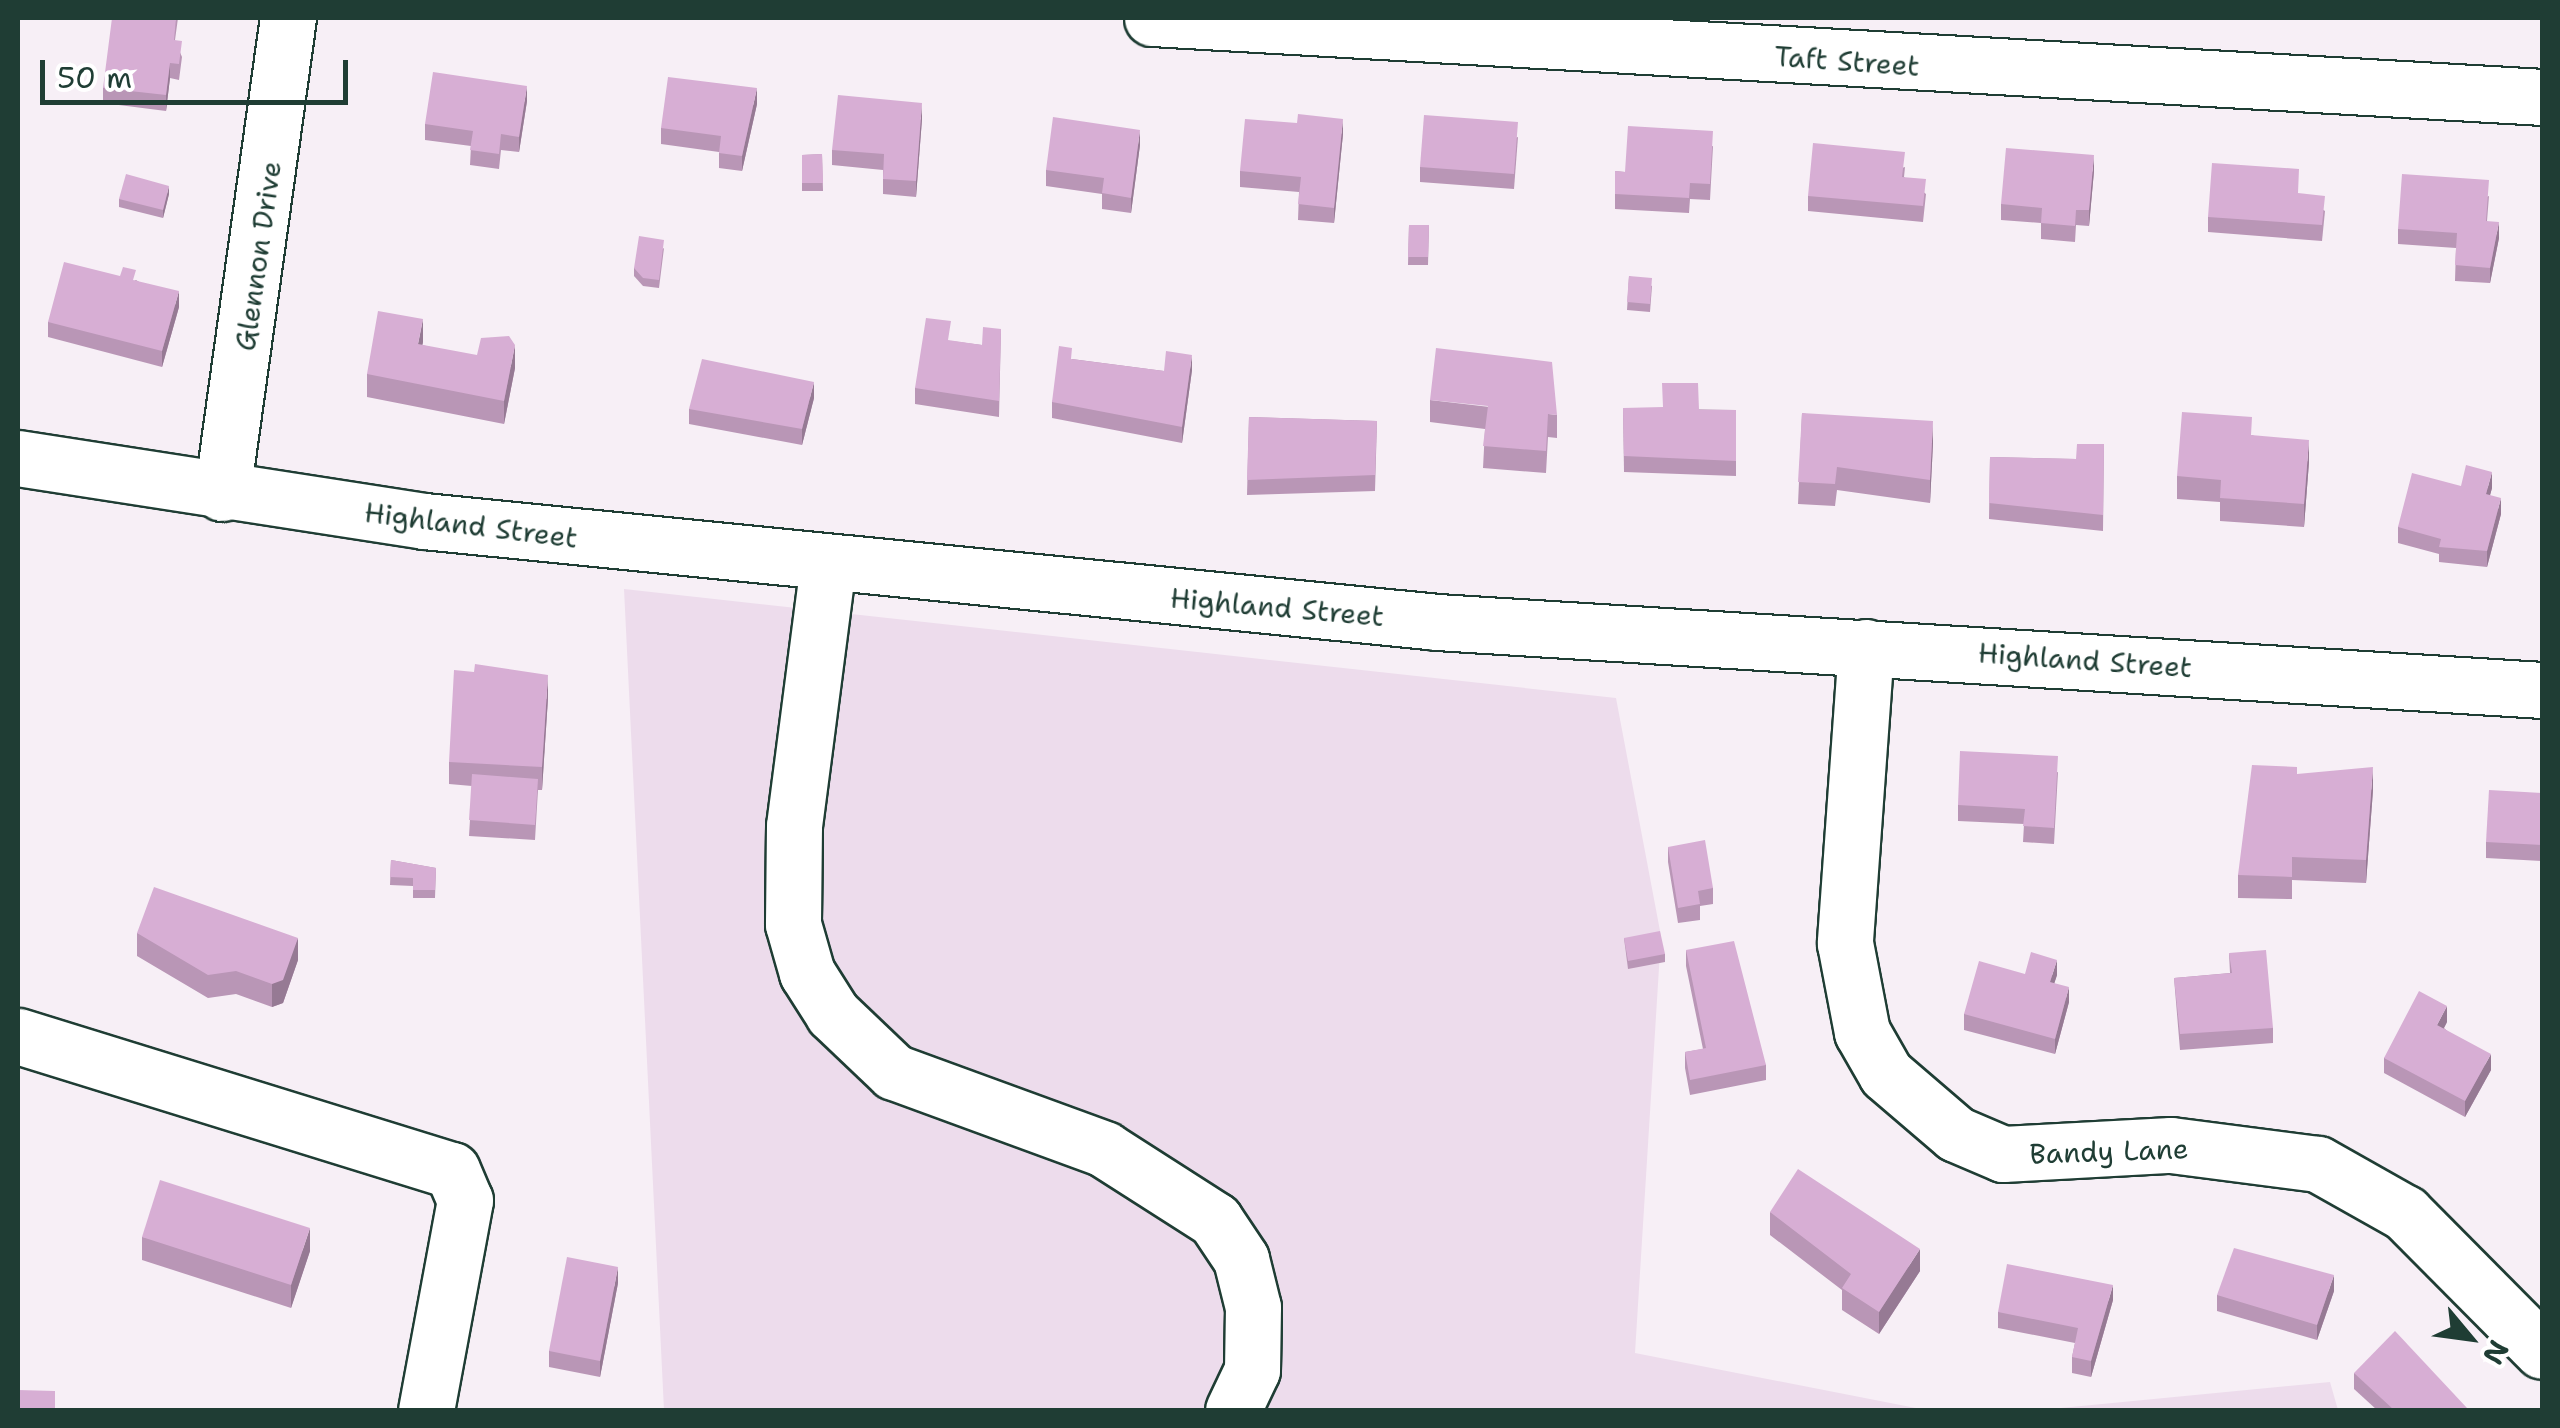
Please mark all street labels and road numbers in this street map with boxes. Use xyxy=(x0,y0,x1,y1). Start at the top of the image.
street label: Taft Street xyxy=(1773,39,1921,83)
street label: Glennon Drive xyxy=(228,159,288,353)
street label: Highland Street xyxy=(363,495,579,555)
street label: Highland Street xyxy=(1169,581,1385,633)
street label: Highland Street xyxy=(1977,636,2193,684)
street label: Bandy Lane xyxy=(2029,1131,2189,1171)

